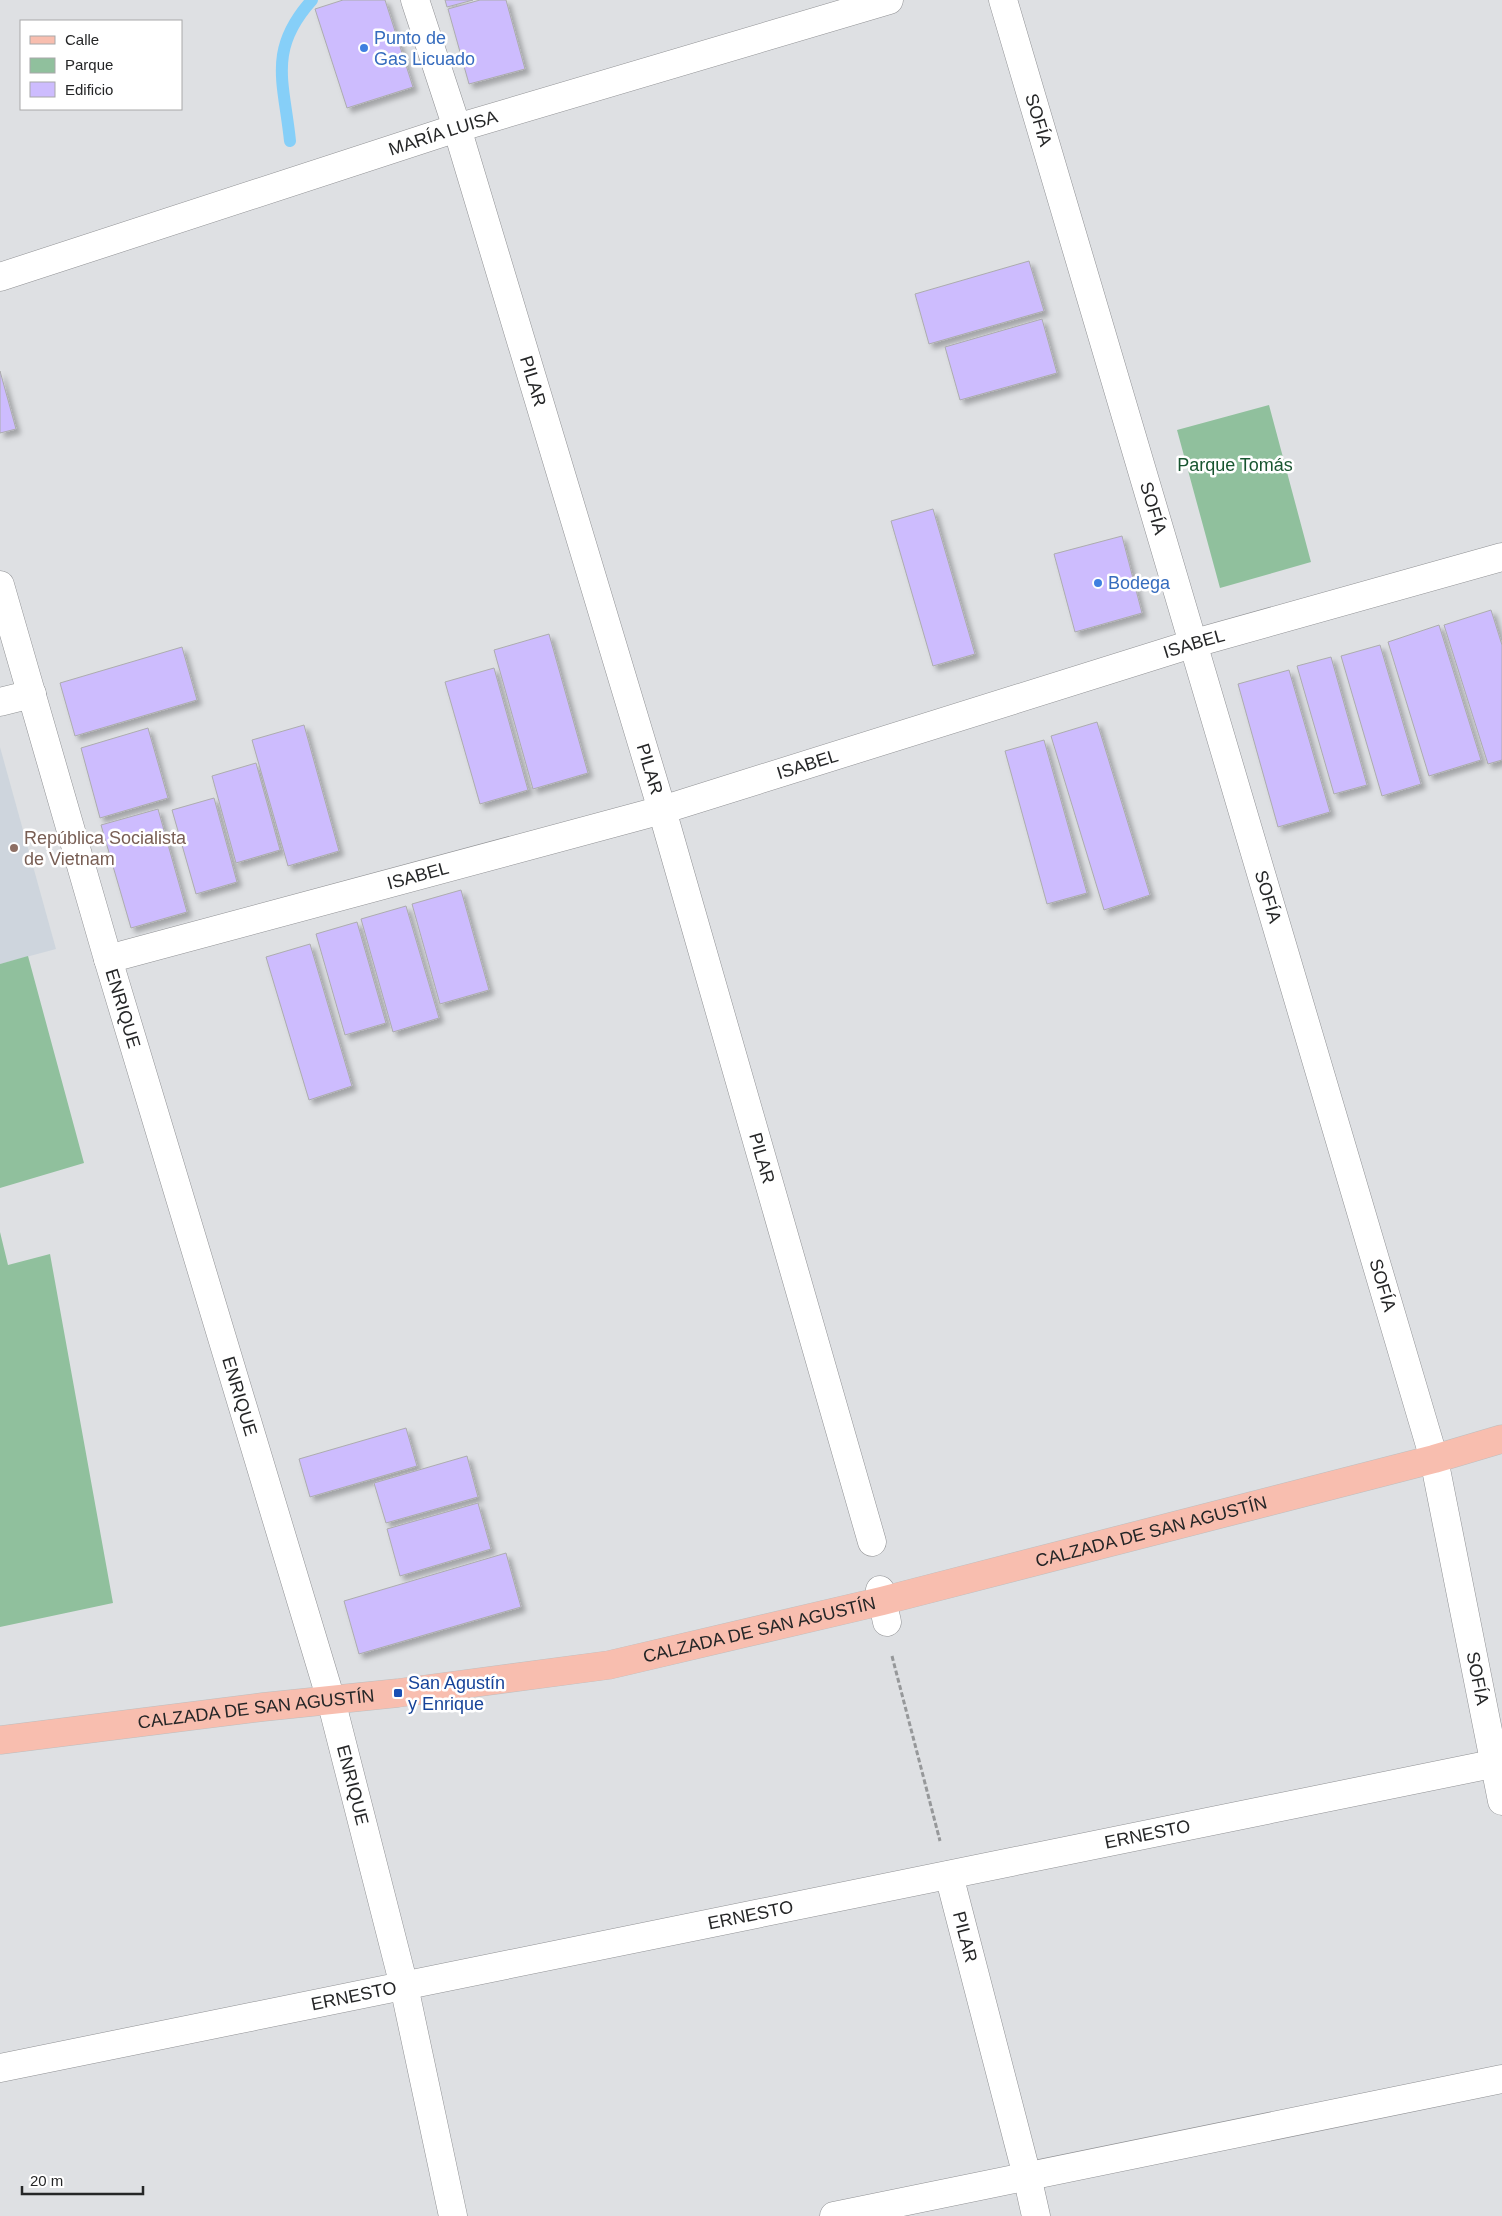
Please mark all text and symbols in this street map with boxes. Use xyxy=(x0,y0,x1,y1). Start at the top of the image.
legend xyxy=(20,20,182,110)
place label: Punto de Gas Licuado xyxy=(374,28,475,69)
text: Calle xyxy=(65,31,99,48)
marker: Punto de Gas Licuado xyxy=(358,42,370,54)
text: Parque xyxy=(65,56,113,73)
text: Edificio xyxy=(65,81,113,98)
street label: SOFÍA xyxy=(1021,91,1056,149)
street label: MARÍA LUISA xyxy=(386,107,500,160)
street label: PILAR xyxy=(516,353,550,409)
park label: Parque Tomás xyxy=(1177,455,1293,475)
street label: SOFÍA xyxy=(1136,480,1170,537)
place label: Bodega xyxy=(1108,573,1171,593)
marker: Bodega xyxy=(1092,577,1104,589)
street label: ISABEL xyxy=(1161,625,1227,662)
street label: PILAR xyxy=(633,741,667,797)
street label: ISABEL xyxy=(774,745,840,783)
place label: República Socialista de Vietnam xyxy=(24,828,187,869)
marker: República Socialista de Vietnam xyxy=(8,842,20,854)
street label: ISABEL xyxy=(385,858,451,893)
street label: SOFÍA xyxy=(1251,868,1285,925)
street label: ENRIQUE xyxy=(102,966,144,1051)
street label: PILAR xyxy=(745,1130,779,1186)
street label: SOFÍA xyxy=(1365,1256,1400,1314)
street label: ENRIQUE xyxy=(218,1354,261,1439)
street label: CALZADA DE SAN AGUSTÍN xyxy=(1033,1492,1269,1571)
street label: CALZADA DE SAN AGUSTÍN xyxy=(641,1593,878,1667)
street label: SOFÍA xyxy=(1463,1650,1493,1707)
place label: San Agustín y Enrique xyxy=(408,1673,505,1714)
street label: CALZADA DE SAN AGUSTÍN xyxy=(137,1685,375,1733)
marker: San Agustín y Enrique xyxy=(392,1687,404,1699)
street label: ENRIQUE xyxy=(333,1743,373,1827)
street label: ERNESTO xyxy=(1103,1816,1192,1853)
street label: ERNESTO xyxy=(706,1897,795,1934)
street label: PILAR xyxy=(949,1909,981,1965)
street label: ERNESTO xyxy=(309,1977,398,2014)
scale bar xyxy=(22,2164,144,2196)
text: 20 m xyxy=(30,2172,63,2189)

